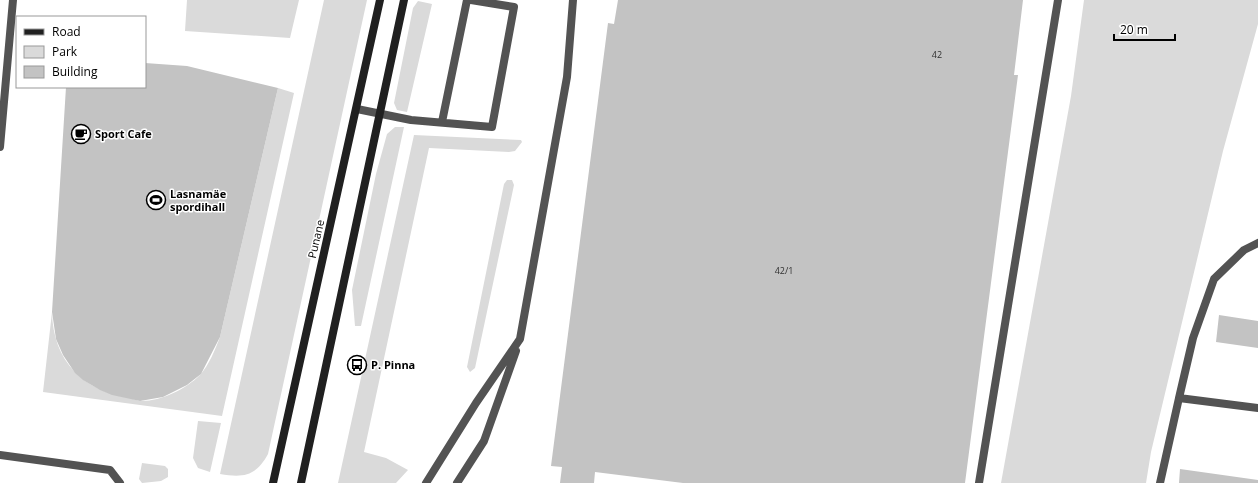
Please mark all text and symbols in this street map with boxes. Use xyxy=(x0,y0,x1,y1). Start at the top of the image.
legend xyxy=(16,16,146,88)
scale bar xyxy=(1114,16,1175,42)
text: 20 m xyxy=(1120,21,1148,38)
text: Road xyxy=(52,23,81,40)
text: Park xyxy=(52,43,78,60)
house number: 42 xyxy=(932,48,942,61)
text: Building xyxy=(52,63,98,80)
cafe icon: Sport Cafe xyxy=(70,123,92,145)
place label: Sport Cafe xyxy=(95,126,152,141)
place label: Lasnamäe spordihall xyxy=(170,186,227,214)
sports icon: Lasnamäe spordihall xyxy=(145,189,167,211)
street label: Punane xyxy=(304,218,327,260)
house number: 42/1 xyxy=(775,264,793,277)
bus stop icon: P. Pinna xyxy=(346,354,368,376)
place label: P. Pinna xyxy=(371,357,415,372)

